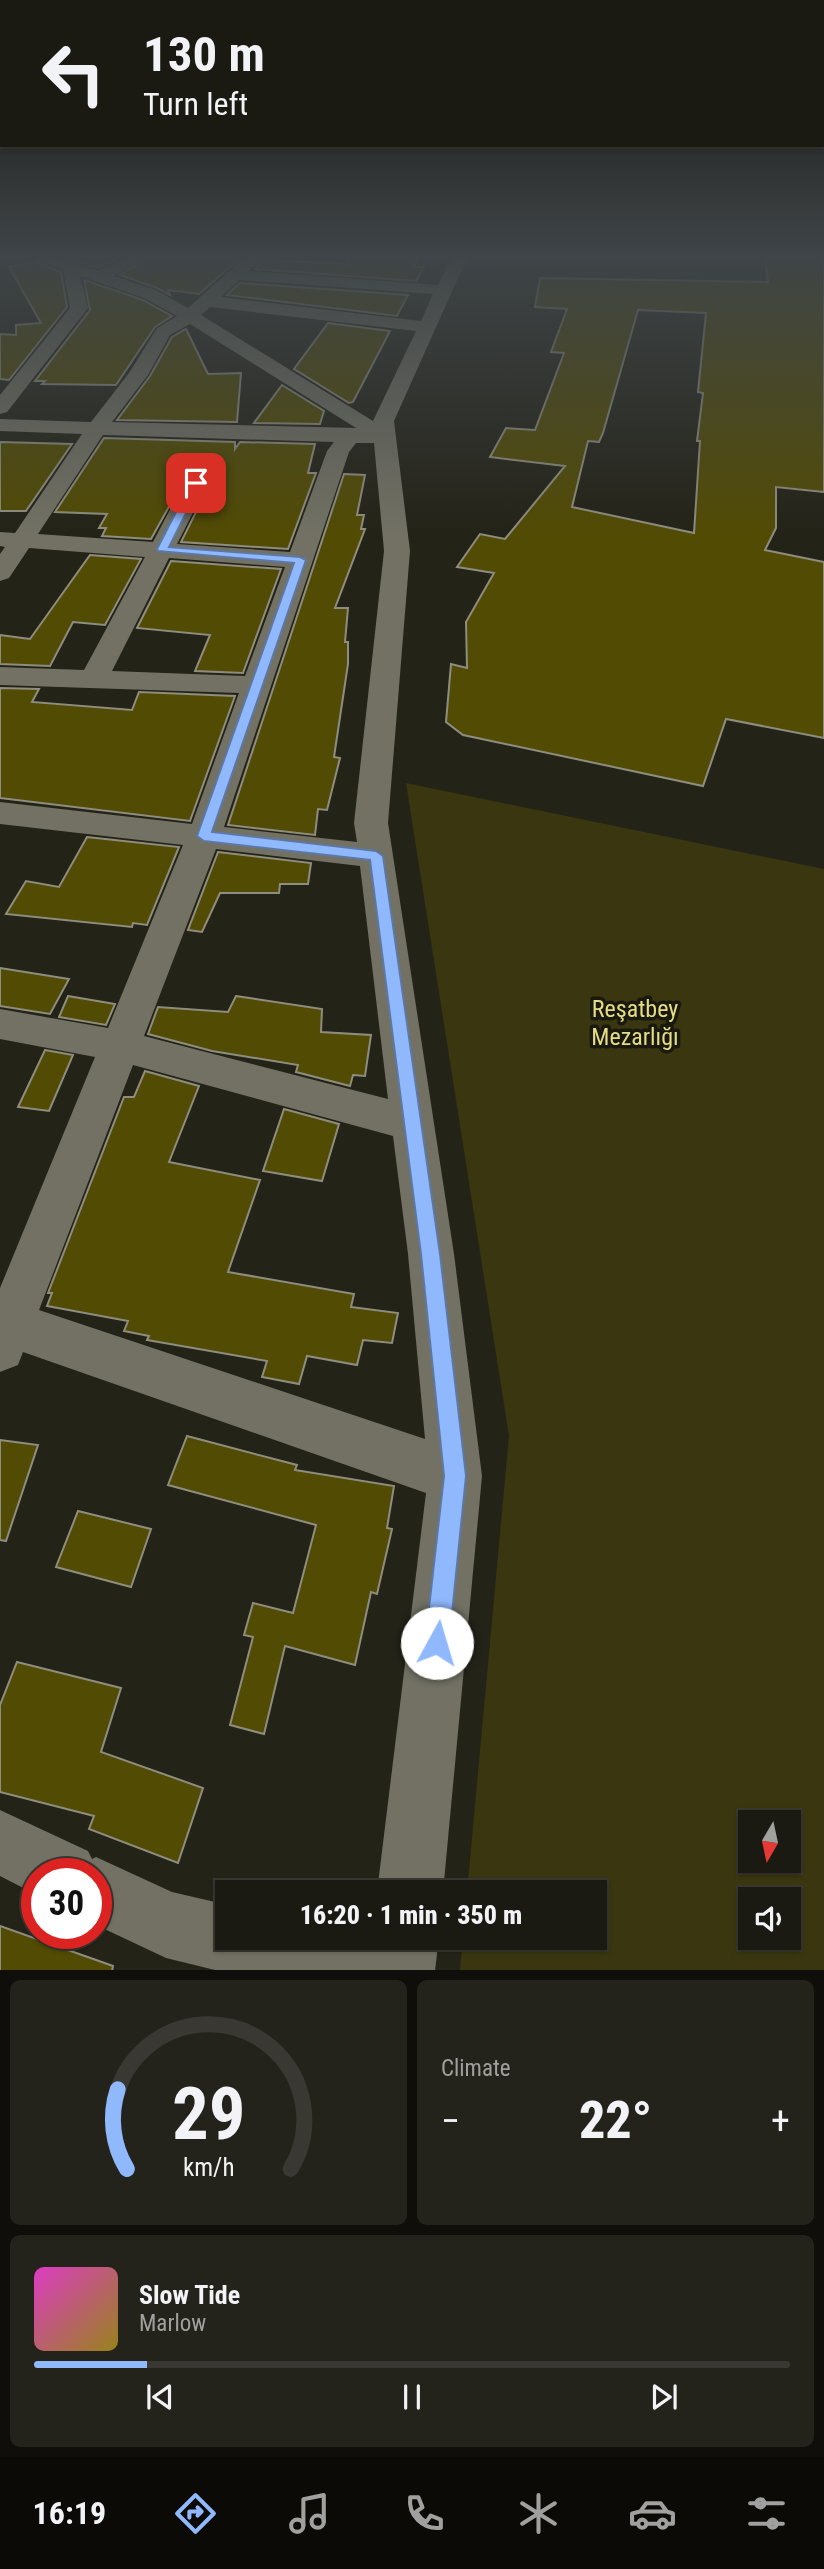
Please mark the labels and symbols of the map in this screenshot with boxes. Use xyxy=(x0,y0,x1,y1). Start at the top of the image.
pin xyxy=(166,453,226,513)
park label: Reşatbey Mezarlığı xyxy=(591,995,679,1051)
position arrow xyxy=(400,1606,474,1680)
north arrow xyxy=(738,1810,802,1872)
speed limit sign: 30 xyxy=(21,1858,112,1949)

